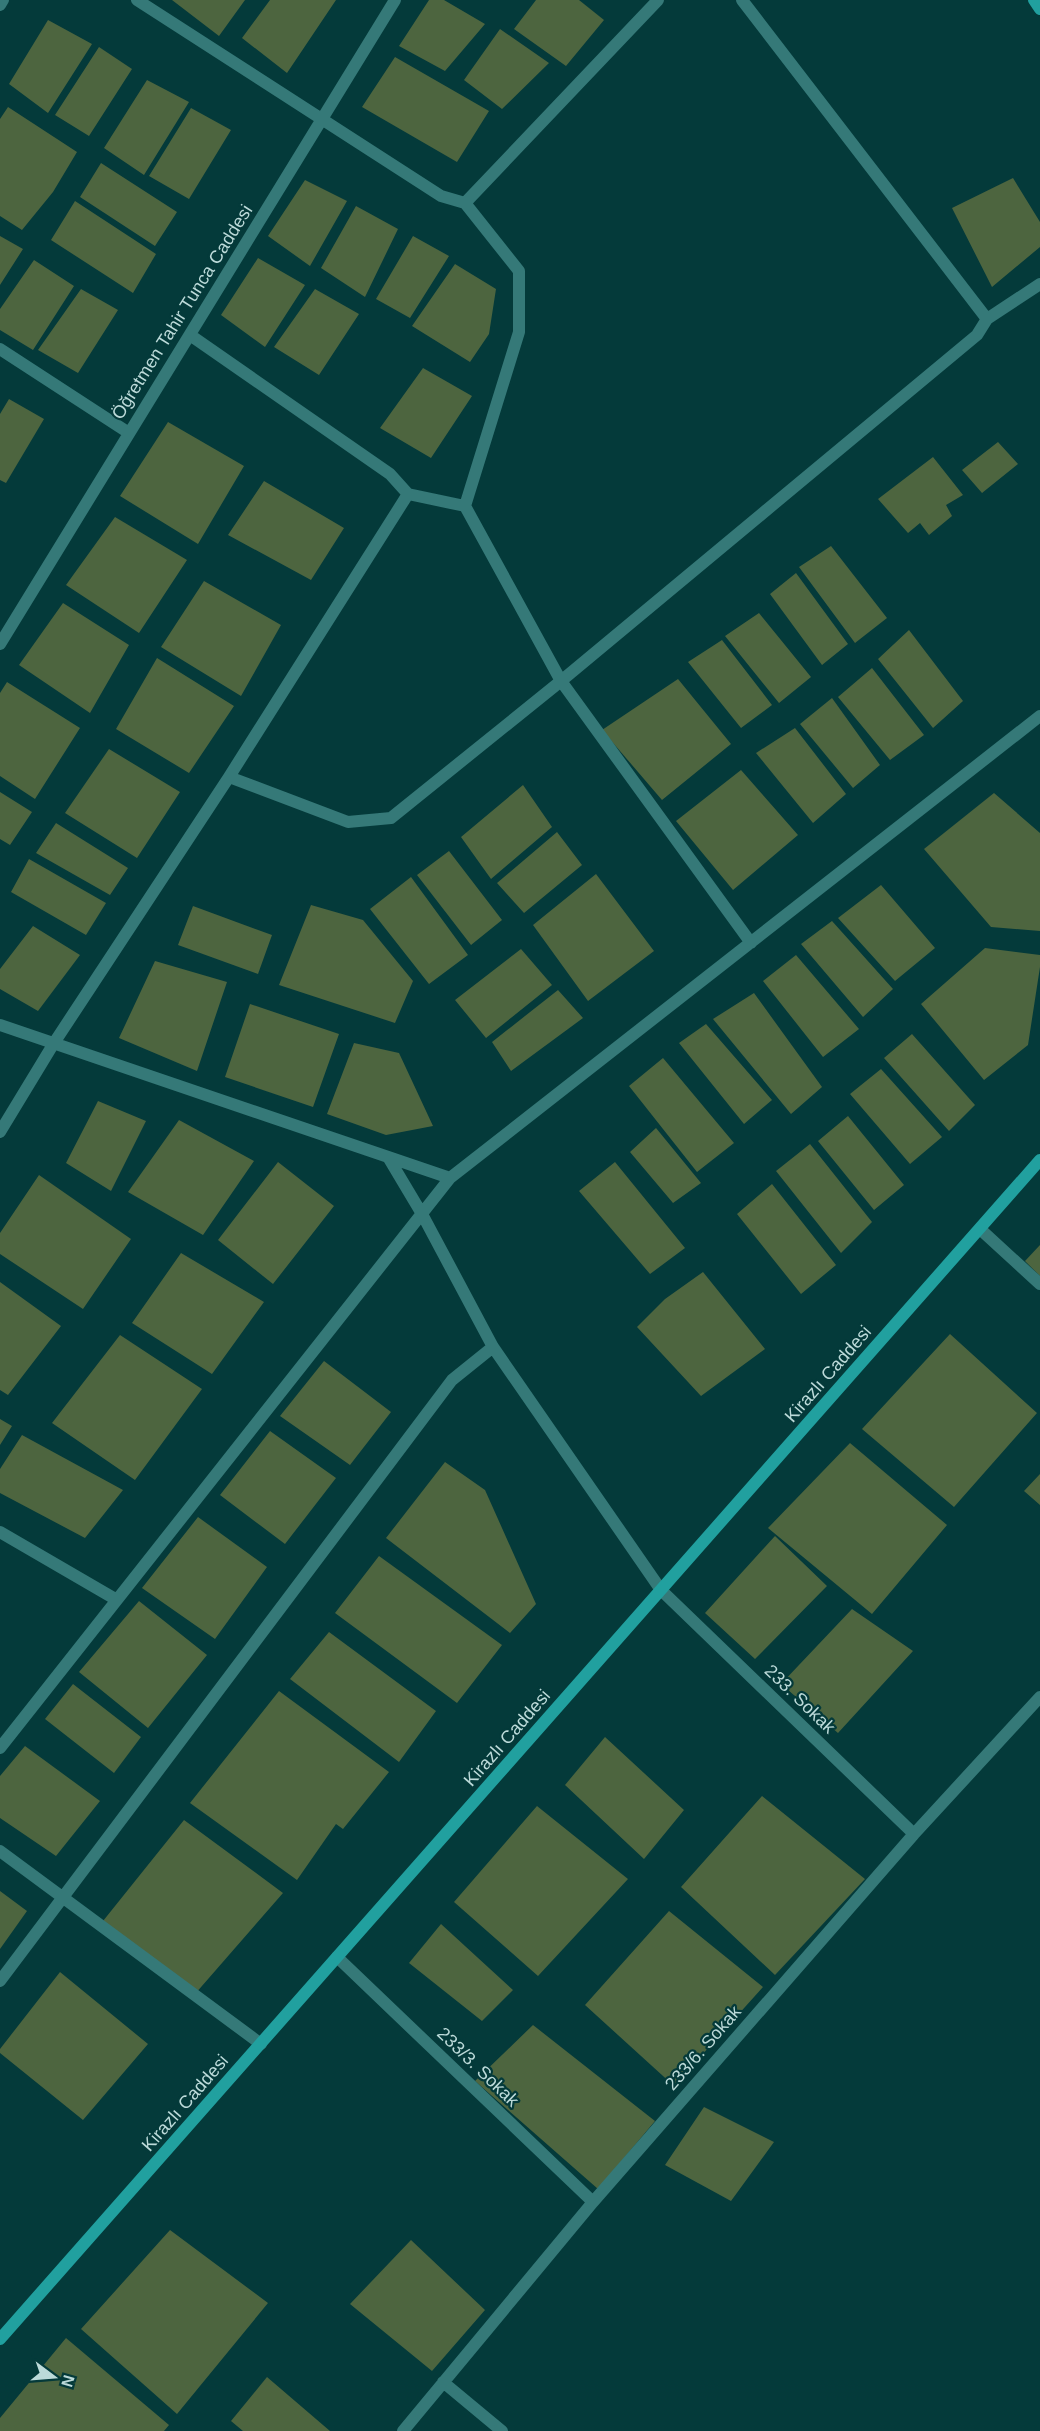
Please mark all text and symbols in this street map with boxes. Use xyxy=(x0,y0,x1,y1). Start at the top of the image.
street label: Öğretmen Tahir Tunca Caddesi xyxy=(108,201,256,423)
street label: Kirazlı Caddesi xyxy=(781,1322,875,1426)
street label: 233. Sokak xyxy=(761,1661,840,1738)
street label: Kirazlı Caddesi xyxy=(460,1686,554,1790)
street label: 233/6. Sokak xyxy=(661,2001,746,2094)
street label: 233/3. Sokak xyxy=(433,2023,523,2111)
street label: Kirazlı Caddesi xyxy=(138,2051,232,2155)
north arrow xyxy=(24,2347,84,2407)
text: N xyxy=(58,2373,78,2389)

